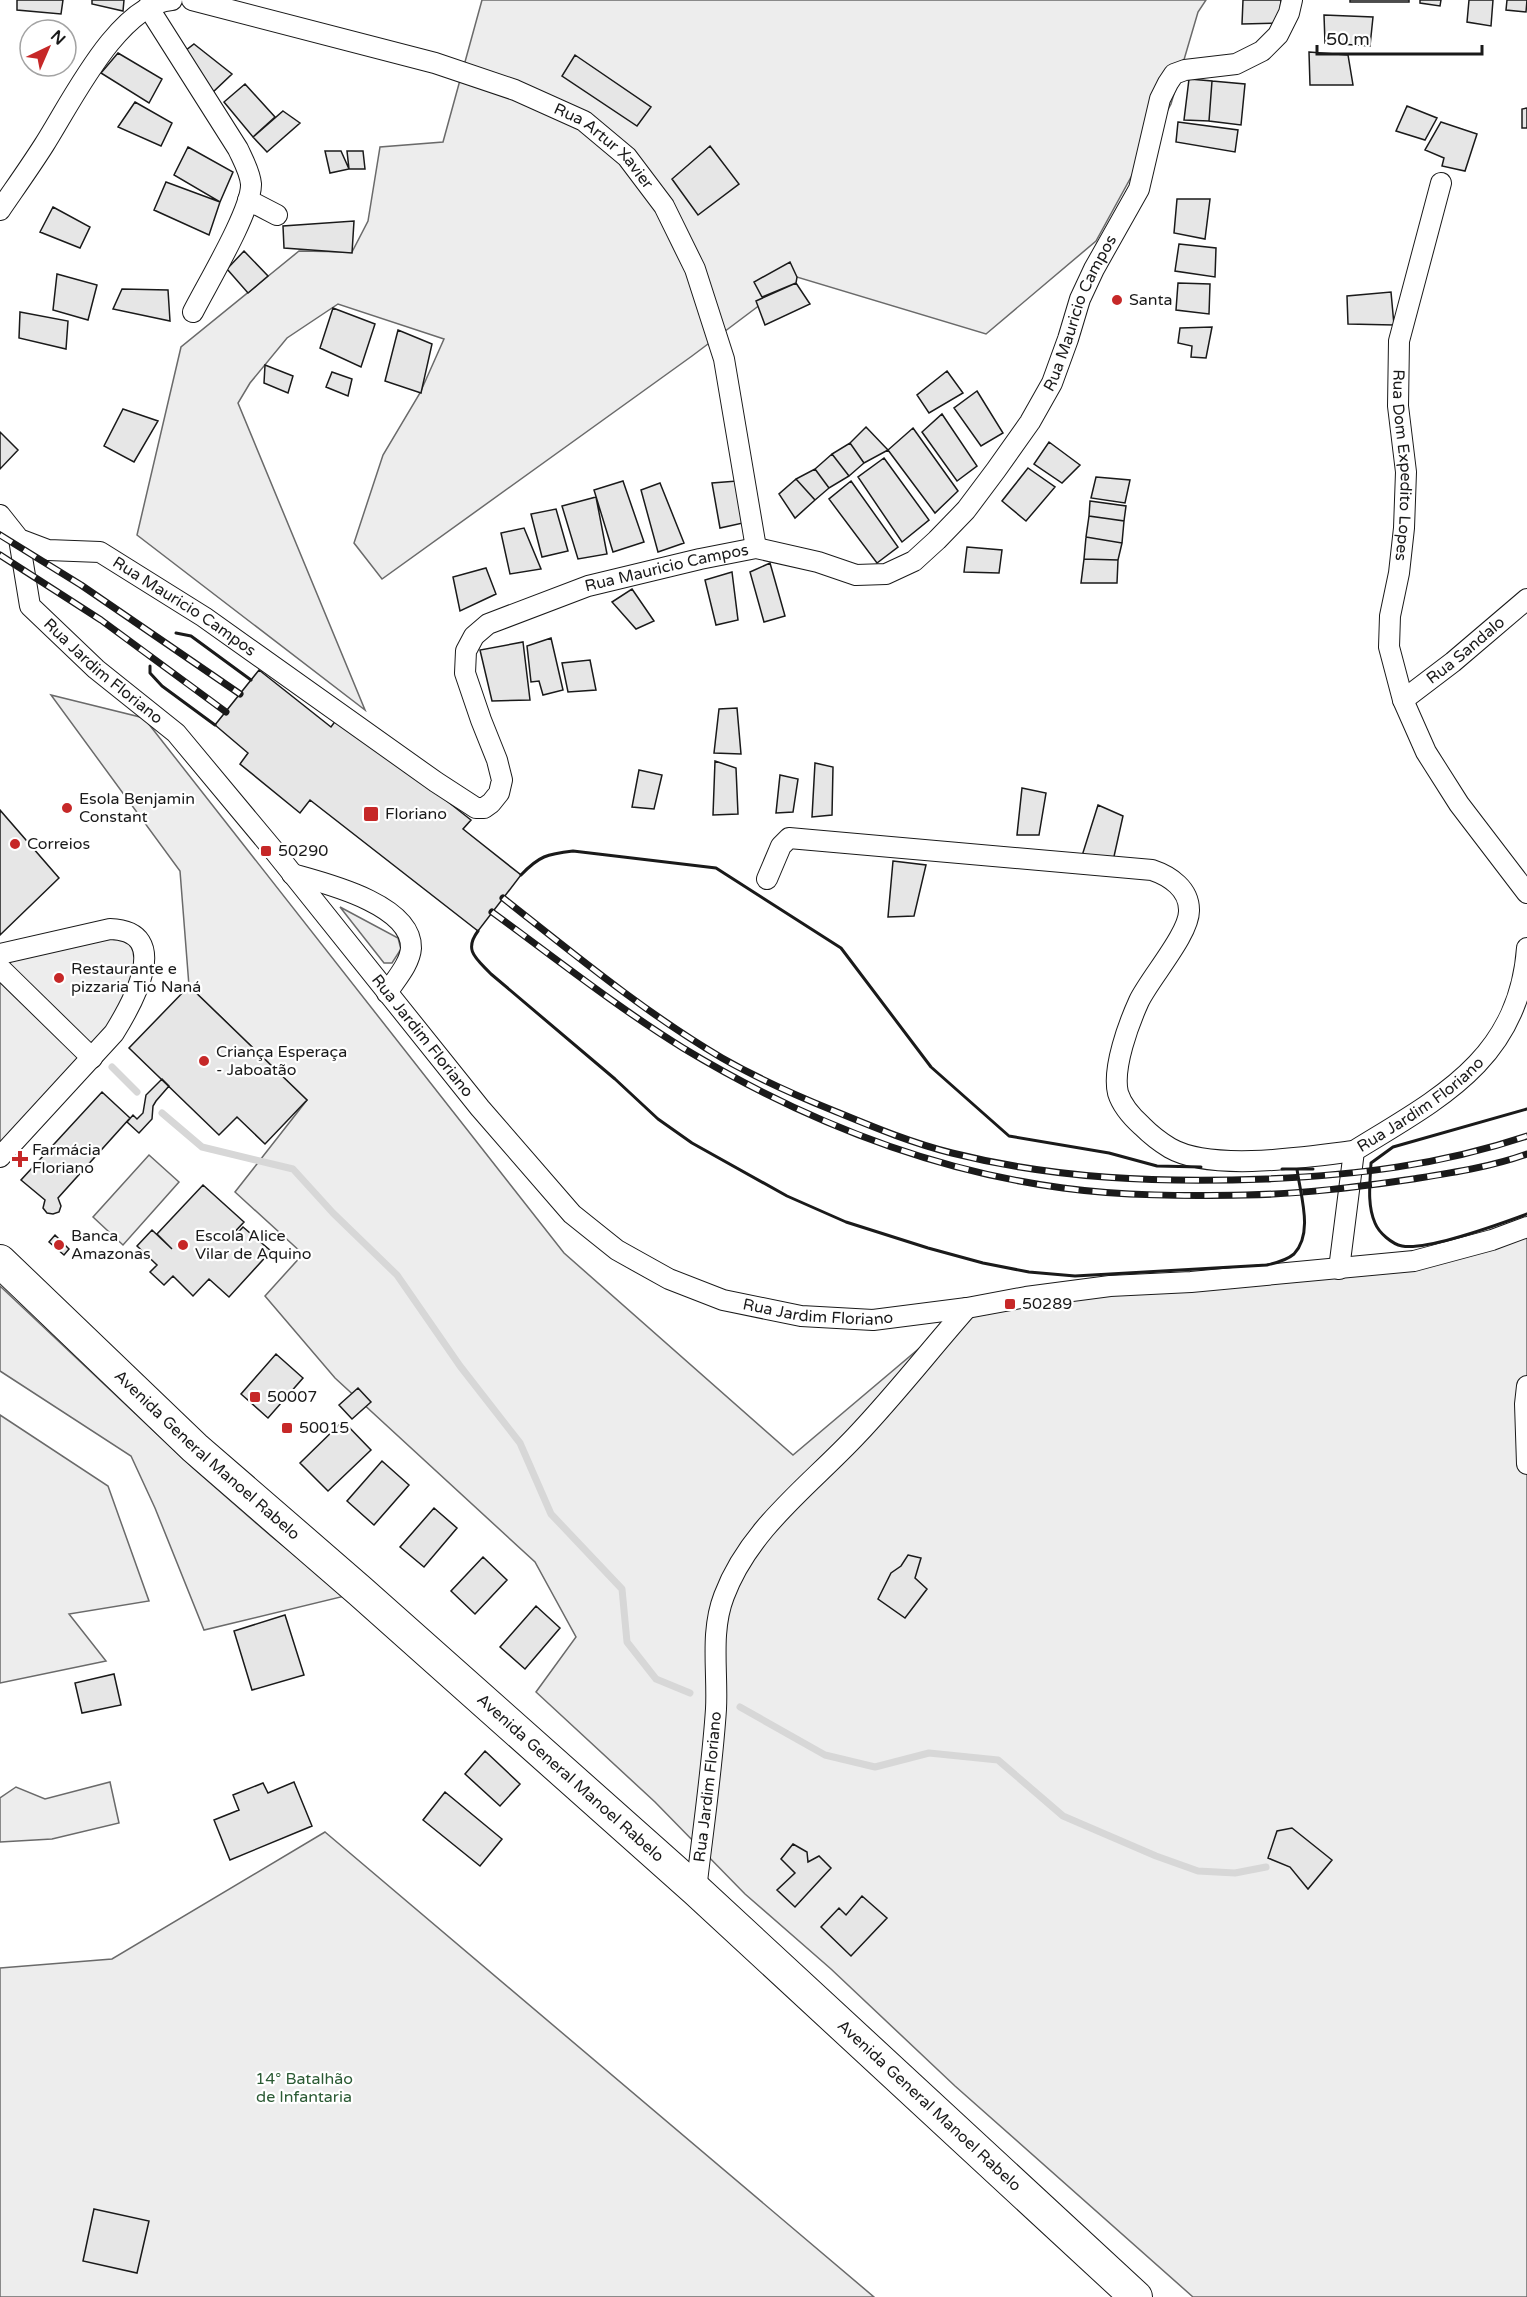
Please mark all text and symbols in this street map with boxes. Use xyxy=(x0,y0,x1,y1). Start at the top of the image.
north arrow xyxy=(18,18,78,78)
scale bar xyxy=(1317,18,1482,56)
text: N xyxy=(46,26,69,50)
text: 50 m xyxy=(1326,28,1370,50)
street label: Rua Artur Xavier xyxy=(551,99,658,194)
street label: Rua Mauricio Campos xyxy=(1039,231,1121,395)
place label: Santa xyxy=(1129,290,1173,310)
marker: Santa xyxy=(1110,293,1124,307)
street label: Rua Dom Expedito Lopes xyxy=(1388,369,1416,562)
street label: Rua Mauricio Campos xyxy=(583,540,750,596)
street label: Rua Mauricio Campos xyxy=(109,552,260,661)
street label: Rua Sandalo xyxy=(1423,612,1509,689)
street label: Rua Jardim Floriano xyxy=(39,614,167,728)
place label: Esola Benjamin Constant xyxy=(79,789,195,827)
marker: Esola Benjamin Constant xyxy=(60,801,74,815)
place label: Floriano xyxy=(385,804,447,824)
marker: Floriano xyxy=(362,805,380,823)
place label: Correios xyxy=(27,834,90,854)
marker: Correios xyxy=(8,837,22,851)
place label: 50290 xyxy=(278,841,328,861)
marker: 50290 xyxy=(259,844,273,858)
place label: Restaurante e pizzaria Tio Naná xyxy=(71,959,201,997)
street label: Rua Jardim Floriano xyxy=(367,970,477,1101)
marker: Restaurante e pizzaria Tio Naná xyxy=(52,971,66,985)
place label: Criança Esperaça - Jaboatão xyxy=(216,1042,347,1080)
street label: Rua Jardim Floriano xyxy=(1353,1053,1488,1157)
marker: Criança Esperaça - Jaboatão xyxy=(197,1054,211,1068)
place label: Farmácia Floriano xyxy=(32,1140,101,1178)
marker: Farmácia Floriano xyxy=(13,1152,27,1166)
place label: Banca Amazonas xyxy=(71,1226,151,1264)
place label: Escola Alice Vilar de Aquino xyxy=(195,1226,312,1264)
marker: Banca Amazonas xyxy=(52,1238,66,1252)
marker: Escola Alice Vilar de Aquino xyxy=(176,1238,190,1252)
street label: Rua Jardim Floriano xyxy=(741,1294,894,1330)
place label: 50289 xyxy=(1022,1294,1072,1314)
marker: 50289 xyxy=(1003,1297,1017,1311)
street label: Avenida General Manoel Rabelo xyxy=(110,1366,304,1544)
place label: 50007 xyxy=(267,1387,317,1407)
marker: 50007 xyxy=(248,1390,262,1404)
place label: 50015 xyxy=(299,1418,349,1438)
marker: 50015 xyxy=(280,1421,294,1435)
street label: Avenida General Manoel Rabelo xyxy=(473,1690,668,1867)
street label: Rua Jardim Floriano xyxy=(689,1711,726,1863)
street label: Avenida General Manoel Rabelo xyxy=(833,2016,1025,2196)
park label: 14° Batalhão de Infantaria xyxy=(255,2069,353,2107)

